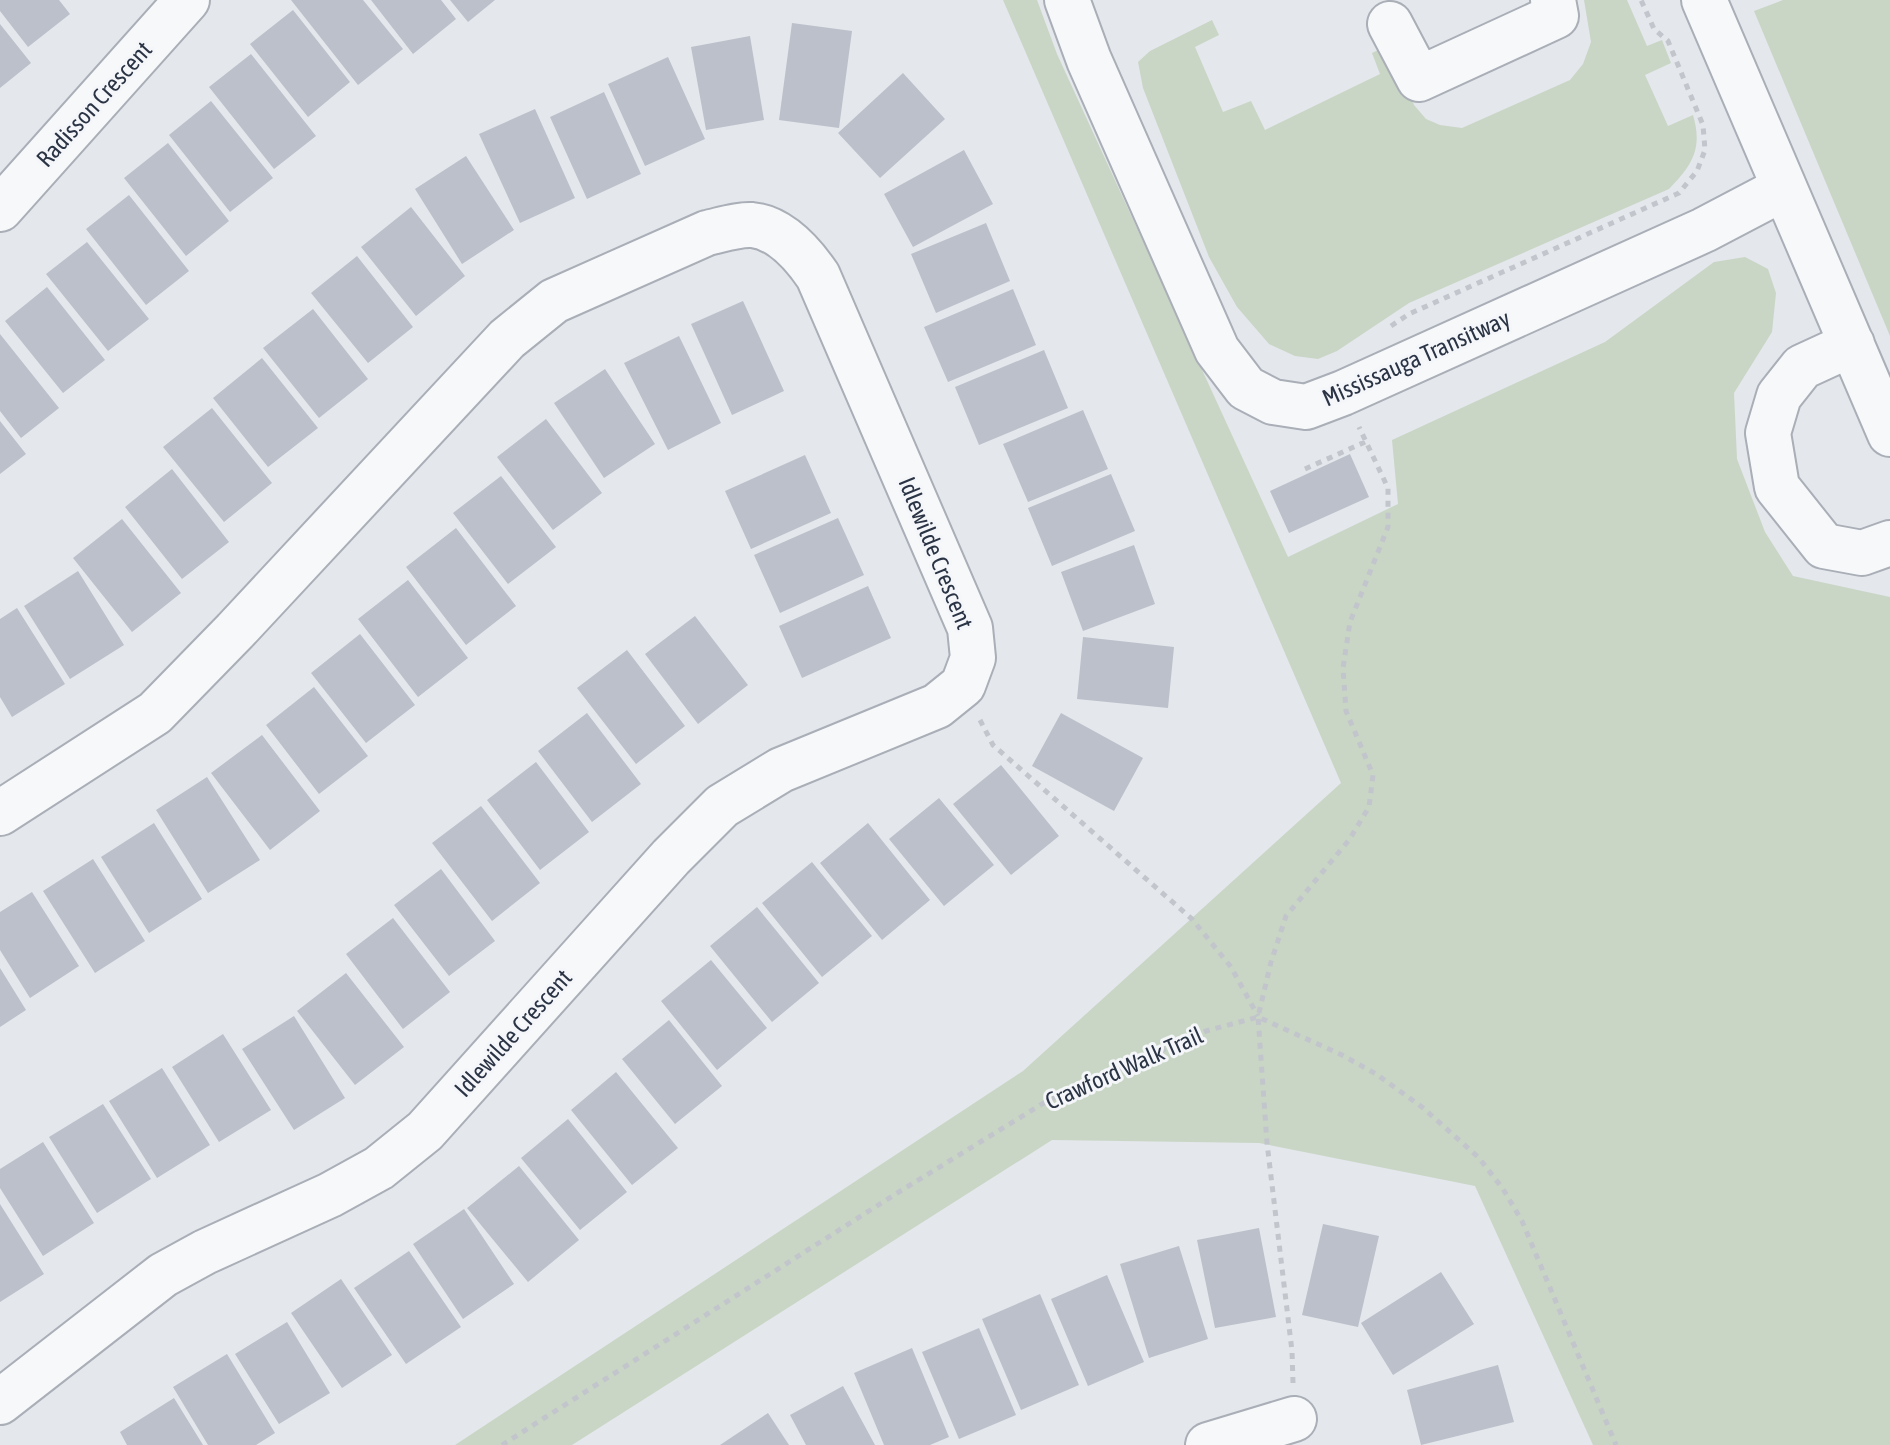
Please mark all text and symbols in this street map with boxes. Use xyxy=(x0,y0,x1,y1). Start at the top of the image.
street label: Radisson Crescent xyxy=(31,36,157,172)
street label: Mississauga Transitway xyxy=(1318,304,1514,412)
street label: Idlewilde Crescent xyxy=(893,473,979,633)
street label: Idlewilde Crescent xyxy=(449,964,577,1102)
street label: Crawford Walk Trail xyxy=(1041,1021,1207,1115)

